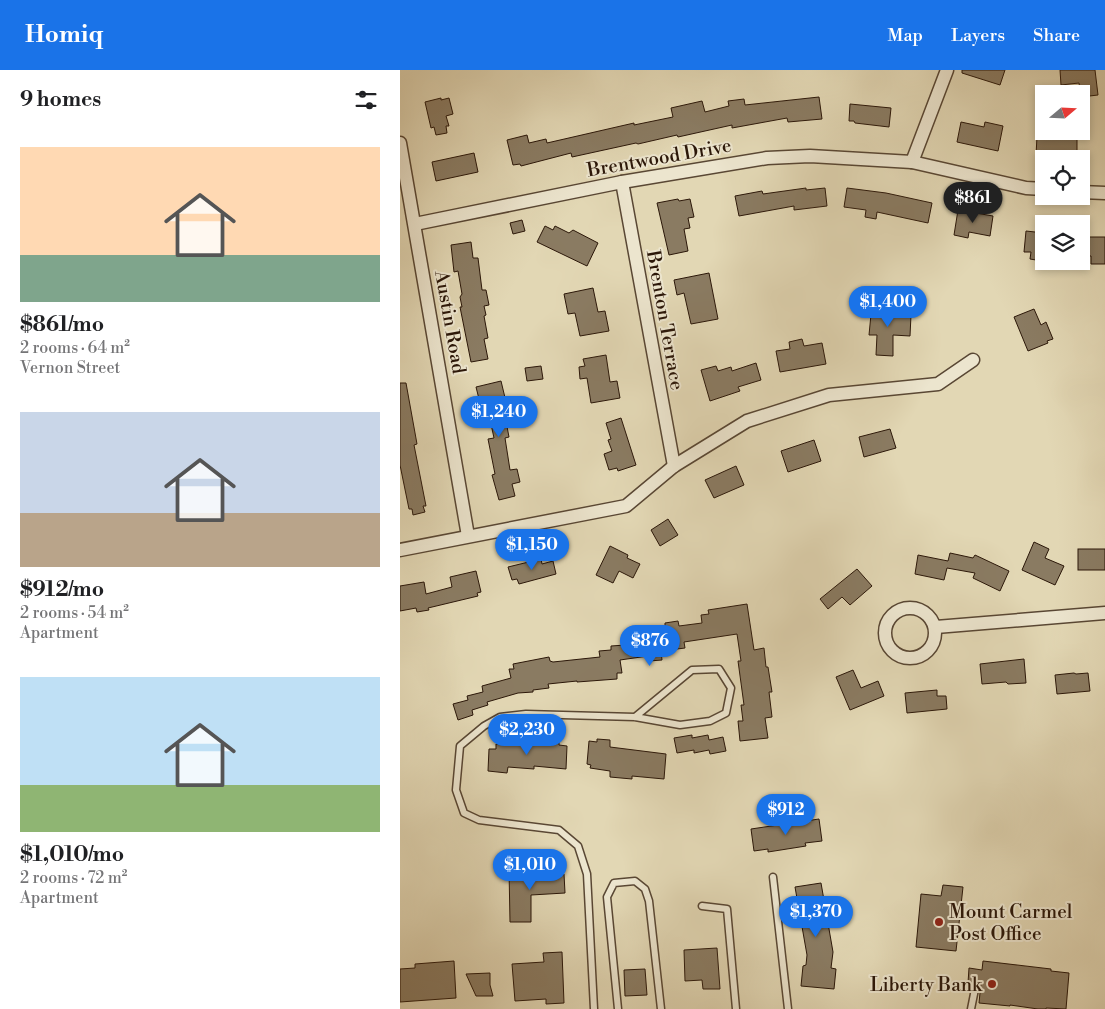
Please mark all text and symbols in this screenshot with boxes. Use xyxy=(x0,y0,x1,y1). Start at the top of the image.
text: Homiq xyxy=(25,20,103,50)
text: Map xyxy=(888,24,923,47)
text: Layers xyxy=(951,24,1005,47)
text: Share xyxy=(1033,24,1080,47)
north arrow xyxy=(1035,85,1090,140)
map controls xyxy=(1035,85,1090,270)
icon: filters xyxy=(352,86,380,114)
text: 9 homes xyxy=(20,87,101,113)
street label: Brentwood Drive xyxy=(584,133,733,183)
button: locate xyxy=(1035,150,1090,205)
icon: home xyxy=(155,180,245,270)
pin: $861 xyxy=(943,182,1003,224)
text: $861 xyxy=(954,188,992,208)
button: layers xyxy=(1035,215,1090,270)
street label: Brenton Terrace xyxy=(641,247,689,392)
street label: Austin Road xyxy=(429,268,471,376)
pin: $1,400 xyxy=(847,286,929,328)
text: $1,400 xyxy=(860,292,916,312)
text: $861/mo xyxy=(20,312,104,338)
text: 2 rooms · 64 m² xyxy=(20,338,130,358)
text: Vernon Street xyxy=(20,358,120,378)
pin: $1,240 xyxy=(458,396,540,438)
text: $1,240 xyxy=(472,402,526,422)
icon: home xyxy=(155,445,245,535)
pin: $1,150 xyxy=(491,528,573,571)
text: $1,150 xyxy=(506,535,558,555)
text: $912/mo xyxy=(20,577,104,603)
text: 2 rooms · 54 m² xyxy=(20,603,129,623)
text: Apartment xyxy=(20,623,99,643)
pin: $876 xyxy=(620,624,680,667)
text: $876 xyxy=(631,631,669,651)
icon: home xyxy=(155,710,245,800)
pin: $2,230 xyxy=(486,714,568,756)
text: $2,230 xyxy=(499,720,555,740)
pin: $912 xyxy=(756,794,816,836)
text: $912 xyxy=(767,800,805,820)
text: $1,010/mo xyxy=(20,842,124,868)
pin: $1,010 xyxy=(489,848,571,891)
text: $1,010 xyxy=(504,855,556,875)
text: 2 rooms · 72 m² xyxy=(20,868,127,888)
text: Apartment xyxy=(20,888,99,908)
pin: $1,370 xyxy=(775,896,857,938)
place label: Mount Carmel Post Office xyxy=(949,900,1073,946)
text: $1,370 xyxy=(790,902,842,922)
marker: Mount Carmel Post Office xyxy=(933,916,945,928)
place label: Liberty Bank xyxy=(870,973,983,997)
marker: Liberty Bank xyxy=(986,978,998,990)

